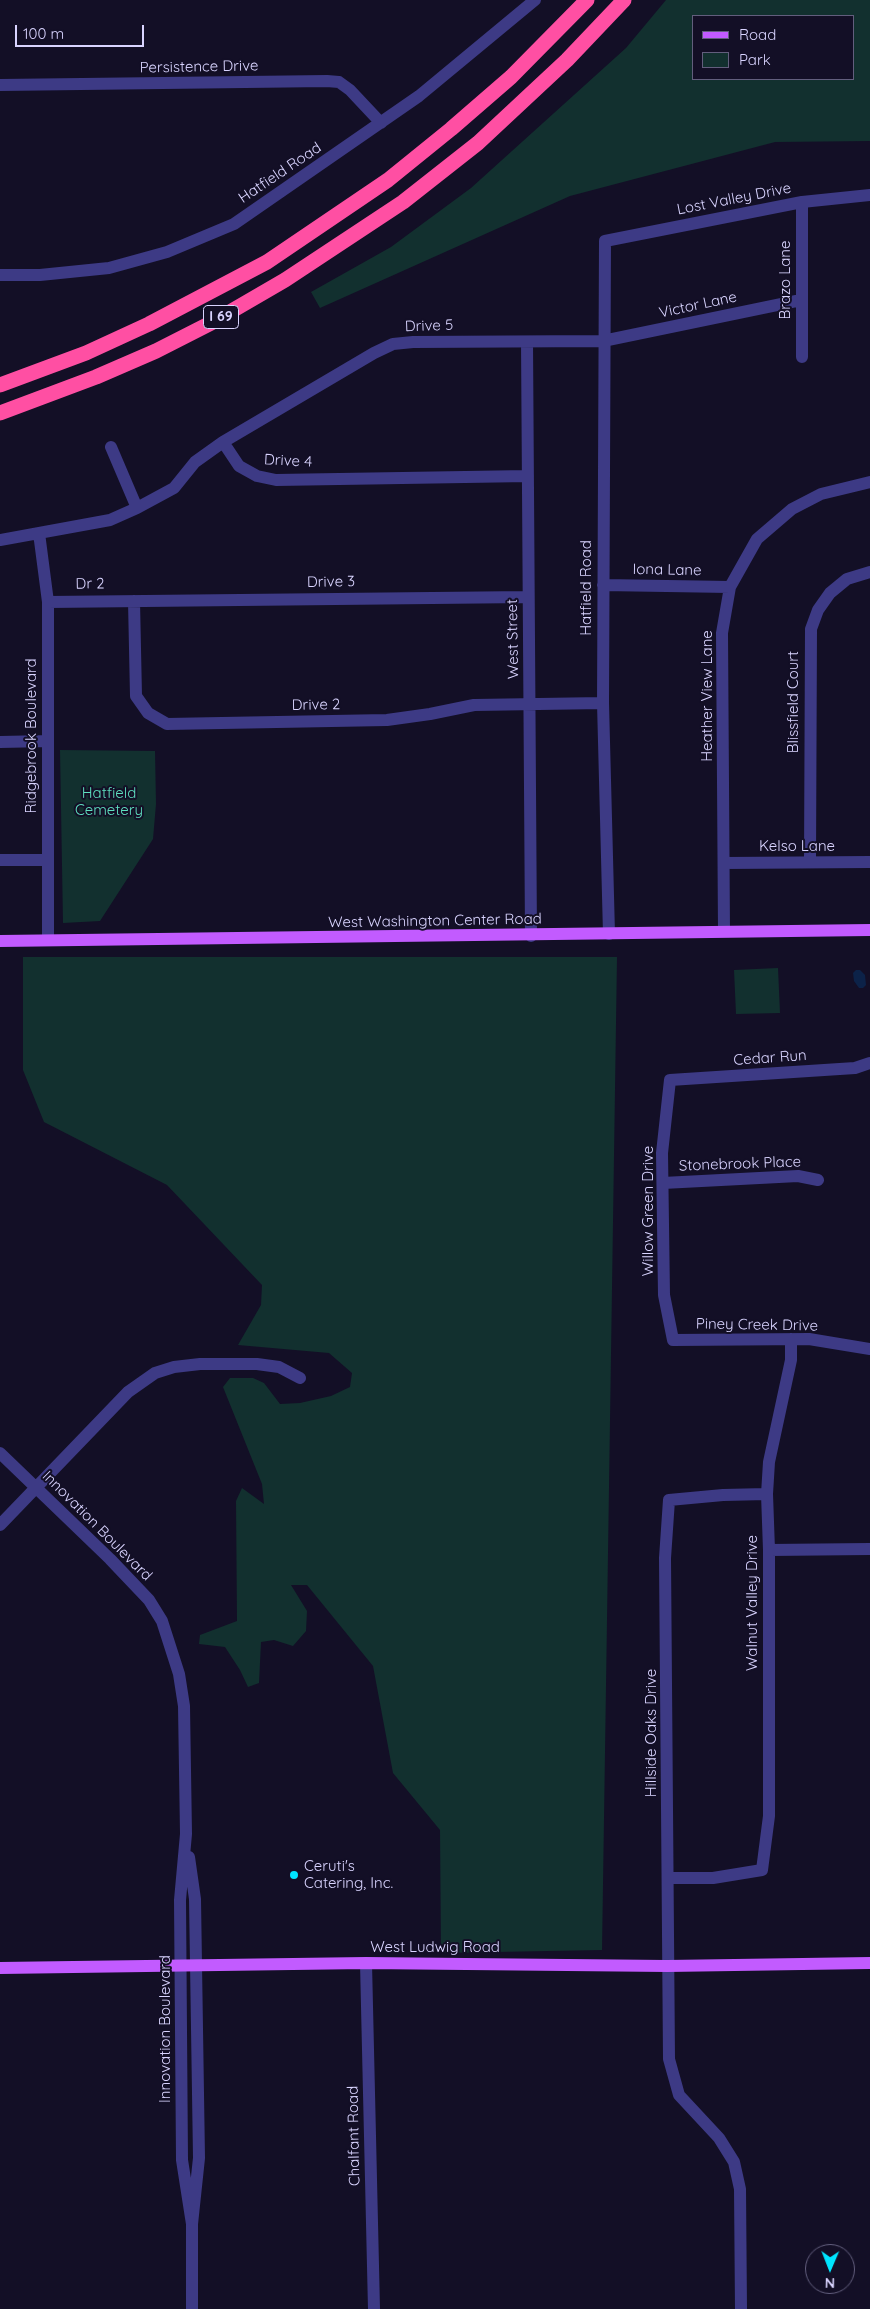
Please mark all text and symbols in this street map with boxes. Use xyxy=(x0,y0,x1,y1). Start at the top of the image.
scale bar xyxy=(18,15,146,47)
legend xyxy=(692,15,855,80)
text: 100 m xyxy=(23,24,64,43)
text: Road xyxy=(739,25,776,44)
text: Park xyxy=(739,50,771,69)
street label: Persistence Drive xyxy=(139,57,259,77)
street label: Hatfield Road xyxy=(235,139,325,207)
street label: Lost Valley Drive xyxy=(675,179,793,219)
street label: Brazo Lane xyxy=(776,241,794,319)
street label: Victor Lane xyxy=(657,288,739,322)
road number: I 69 xyxy=(204,306,238,328)
street label: Drive 5 xyxy=(405,316,453,336)
street label: Drive 4 xyxy=(264,451,312,471)
street label: Hatfield Road xyxy=(577,540,595,636)
street label: Iona Lane xyxy=(632,560,702,580)
street label: Drive 3 xyxy=(307,573,355,591)
street label: Dr 2 xyxy=(75,575,105,593)
street label: West Street xyxy=(503,599,523,679)
street label: Heather View Lane xyxy=(698,630,716,762)
street label: Blissfield Court xyxy=(784,651,802,753)
street label: Ridgebrook Boulevard xyxy=(22,658,40,814)
street label: Drive 2 xyxy=(292,696,340,714)
park label: Hatfield Cemetery xyxy=(75,784,143,819)
street label: Kelso Lane xyxy=(759,837,835,855)
street label: West Washington Center Road xyxy=(328,910,542,932)
street label: Cedar Run xyxy=(733,1046,807,1070)
street label: Willow Green Drive xyxy=(639,1146,657,1276)
street label: Stonebrook Place xyxy=(679,1153,801,1175)
street label: Piney Creek Drive xyxy=(696,1315,818,1335)
street label: Innovation Boulevard xyxy=(38,1467,156,1585)
street label: Walnut Valley Drive xyxy=(743,1535,761,1671)
street label: Hillside Oaks Drive xyxy=(642,1669,660,1797)
place label: Ceruti's Catering, Inc. xyxy=(304,1857,393,1892)
marker: Ceruti's Catering, Inc. xyxy=(288,1869,300,1881)
street label: West Ludwig Road xyxy=(370,1938,500,1956)
street label: Innovation Boulevard xyxy=(156,1955,174,2103)
street label: Chalfant Road xyxy=(344,2086,364,2186)
north arrow xyxy=(805,2244,855,2294)
text: N xyxy=(824,2274,835,2292)

